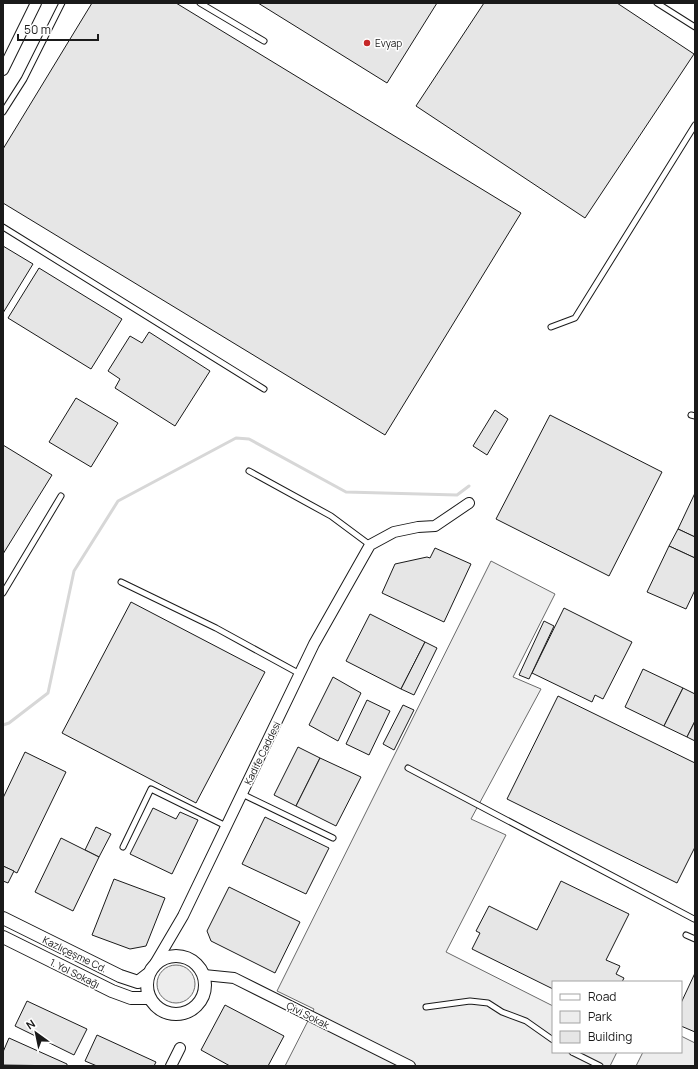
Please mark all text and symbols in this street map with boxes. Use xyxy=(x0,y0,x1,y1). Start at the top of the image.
scale bar xyxy=(18,16,98,42)
text: 50 m xyxy=(24,21,51,38)
place label: Evyap xyxy=(375,36,402,50)
marker: Evyap xyxy=(362,38,372,48)
street label: Kadife Caddesi xyxy=(241,719,283,787)
street label: Kazlıçeşme Cd. xyxy=(41,932,109,976)
street label: 1. Yol Sokağı xyxy=(48,955,102,991)
legend xyxy=(552,981,682,1053)
text: Road xyxy=(588,988,616,1005)
street label: Çivi Sokak xyxy=(284,998,333,1032)
text: Park xyxy=(588,1008,613,1025)
north arrow xyxy=(16,1013,56,1053)
text: N xyxy=(23,1016,38,1033)
text: Building xyxy=(588,1028,632,1045)

